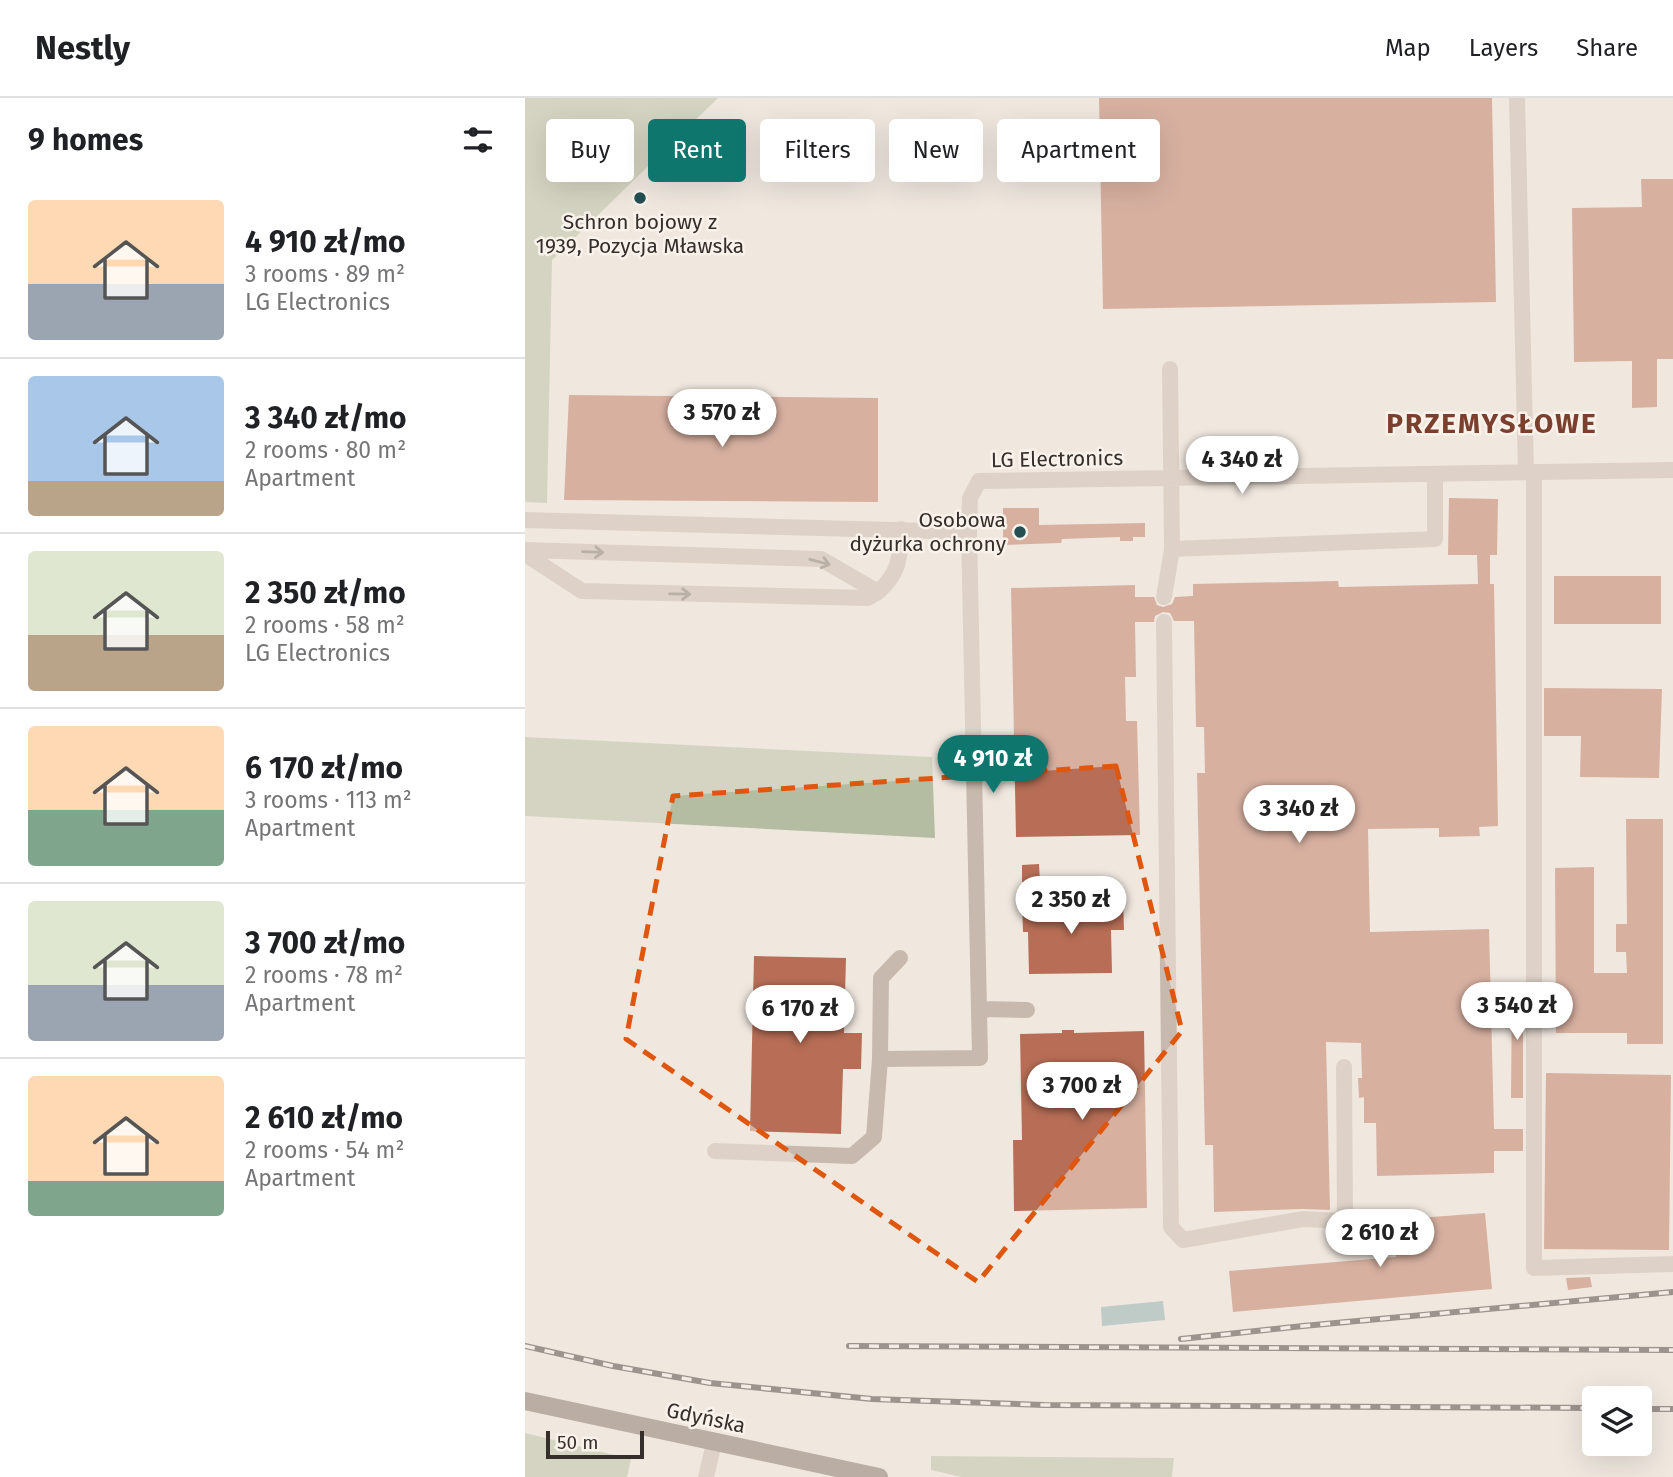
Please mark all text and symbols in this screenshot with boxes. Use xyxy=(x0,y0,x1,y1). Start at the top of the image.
text: Nestly xyxy=(35,28,130,68)
text: Map xyxy=(1385,34,1431,62)
text: Layers xyxy=(1469,34,1538,62)
text: Share xyxy=(1576,34,1638,62)
chip: Buy xyxy=(546,119,634,182)
chip: Rent xyxy=(648,119,746,182)
chip: Filters xyxy=(760,119,875,182)
chip: New xyxy=(889,119,983,182)
chip: Apartment xyxy=(997,119,1160,182)
icon: filters xyxy=(459,121,497,159)
text: 9 homes xyxy=(28,122,143,158)
marker: Schron bojowy z 1939, Pozycja Mławska xyxy=(632,190,648,206)
place label: Schron bojowy z 1939, Pozycja Mławska xyxy=(536,209,744,259)
text: 4 910 zł/mo xyxy=(245,224,406,260)
icon: home xyxy=(84,228,168,312)
text: 3 rooms · 89 m² xyxy=(245,260,405,288)
text: LG Electronics xyxy=(245,288,390,316)
pin: 3 570 zł xyxy=(650,390,794,449)
text: 3 570 zł xyxy=(683,398,761,426)
text: 3 340 zł/mo xyxy=(245,400,407,436)
icon: home xyxy=(84,404,168,488)
district label: PRZEMYSŁOWE xyxy=(1386,407,1598,440)
text: 2 rooms · 80 m² xyxy=(245,436,406,464)
pin: 4 340 zł xyxy=(1170,436,1314,496)
street label: LG Electronics xyxy=(991,445,1124,473)
text: 4 340 zł xyxy=(1202,445,1282,473)
text: Apartment xyxy=(245,464,355,492)
place label: Osobowa dyżurka ochrony xyxy=(850,507,1007,557)
marker: Osobowa dyżurka ochrony xyxy=(1012,524,1028,540)
one-way arrow xyxy=(581,545,604,559)
one-way arrow xyxy=(808,556,830,569)
text: 2 350 zł/mo xyxy=(245,575,406,611)
icon: home xyxy=(84,579,168,663)
one-way arrow xyxy=(668,587,691,600)
text: 2 rooms · 58 m² xyxy=(245,611,405,639)
text: LG Electronics xyxy=(245,639,390,667)
pin: 4 910 zł xyxy=(921,736,1065,795)
text: 4 910 zł xyxy=(954,744,1032,772)
text: 6 170 zł/mo xyxy=(245,750,403,786)
icon: home xyxy=(84,754,168,838)
text: 3 rooms · 113 m² xyxy=(245,786,412,814)
pin: 3 340 zł xyxy=(1227,786,1371,845)
text: 3 340 zł xyxy=(1259,794,1339,822)
text: Apartment xyxy=(245,814,355,842)
pin: 2 350 zł xyxy=(999,876,1143,936)
text: 2 350 zł xyxy=(1031,885,1111,913)
text: 3 700 zł/mo xyxy=(245,925,405,961)
icon: home xyxy=(84,929,168,1013)
text: 2 rooms · 78 m² xyxy=(245,961,403,989)
pin: 3 540 zł xyxy=(1445,982,1589,1042)
pin: 6 170 zł xyxy=(728,986,872,1045)
text: Apartment xyxy=(245,989,355,1017)
text: 3 540 zł xyxy=(1477,991,1557,1019)
text: 6 170 zł xyxy=(761,994,839,1022)
pin: 3 700 zł xyxy=(1010,1062,1154,1122)
text: 3 700 zł xyxy=(1043,1071,1121,1099)
text: 2 610 zł/mo xyxy=(245,1100,403,1136)
icon: home xyxy=(84,1104,168,1188)
text: 2 rooms · 54 m² xyxy=(245,1136,404,1164)
text: Apartment xyxy=(245,1164,355,1192)
pin: 2 610 zł xyxy=(1308,1210,1452,1269)
text: 2 610 zł xyxy=(1341,1218,1419,1246)
map controls xyxy=(1582,1386,1652,1456)
button: layers xyxy=(1582,1386,1652,1456)
street label: Gdyńska xyxy=(664,1397,748,1439)
scale bar xyxy=(546,1428,644,1460)
text: 50 m xyxy=(557,1431,598,1454)

